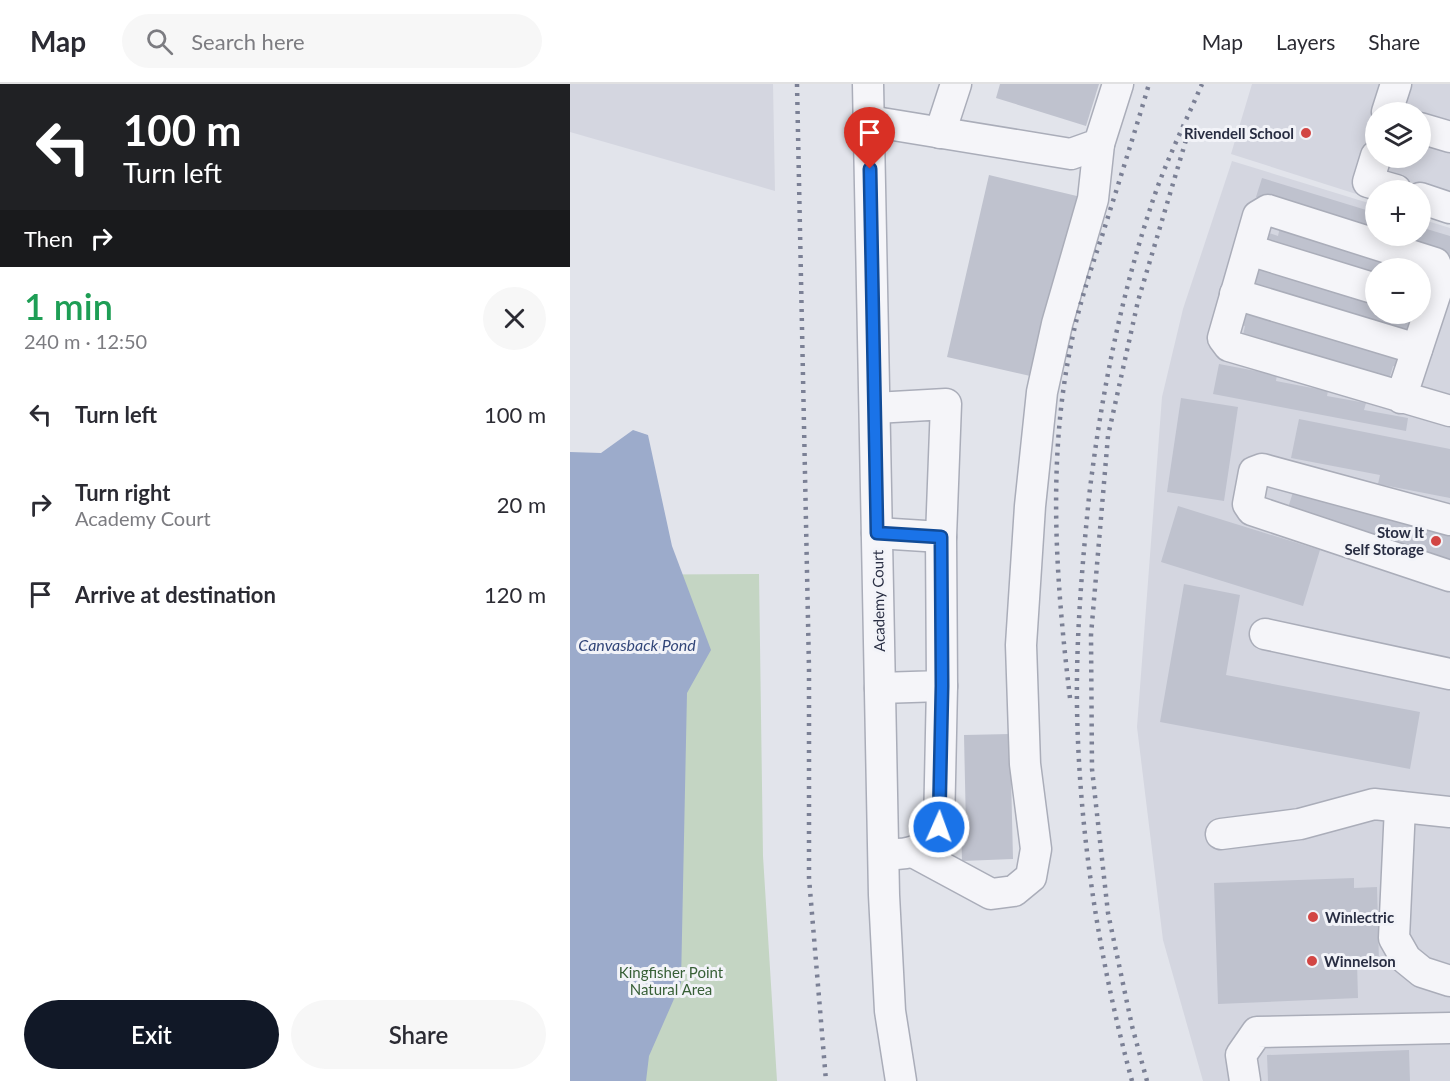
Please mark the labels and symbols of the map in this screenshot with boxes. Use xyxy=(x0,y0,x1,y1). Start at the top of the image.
pin xyxy=(844,107,895,169)
place label: Rivendell School xyxy=(1184,124,1294,142)
marker: Rivendell School xyxy=(1299,126,1313,140)
place label: Stow It Self Storage xyxy=(1344,523,1424,558)
marker: Stow It Self Storage xyxy=(1429,534,1443,548)
street label: Academy Court xyxy=(868,549,888,652)
water label: Canvasback Pond xyxy=(578,635,696,654)
position arrow xyxy=(907,795,971,859)
place label: Winlectric xyxy=(1325,908,1394,926)
marker: Winlectric xyxy=(1306,910,1320,924)
place label: Winnelson xyxy=(1324,952,1396,970)
marker: Winnelson xyxy=(1305,954,1319,968)
park label: Kingfisher Point Natural Area xyxy=(619,963,724,998)

